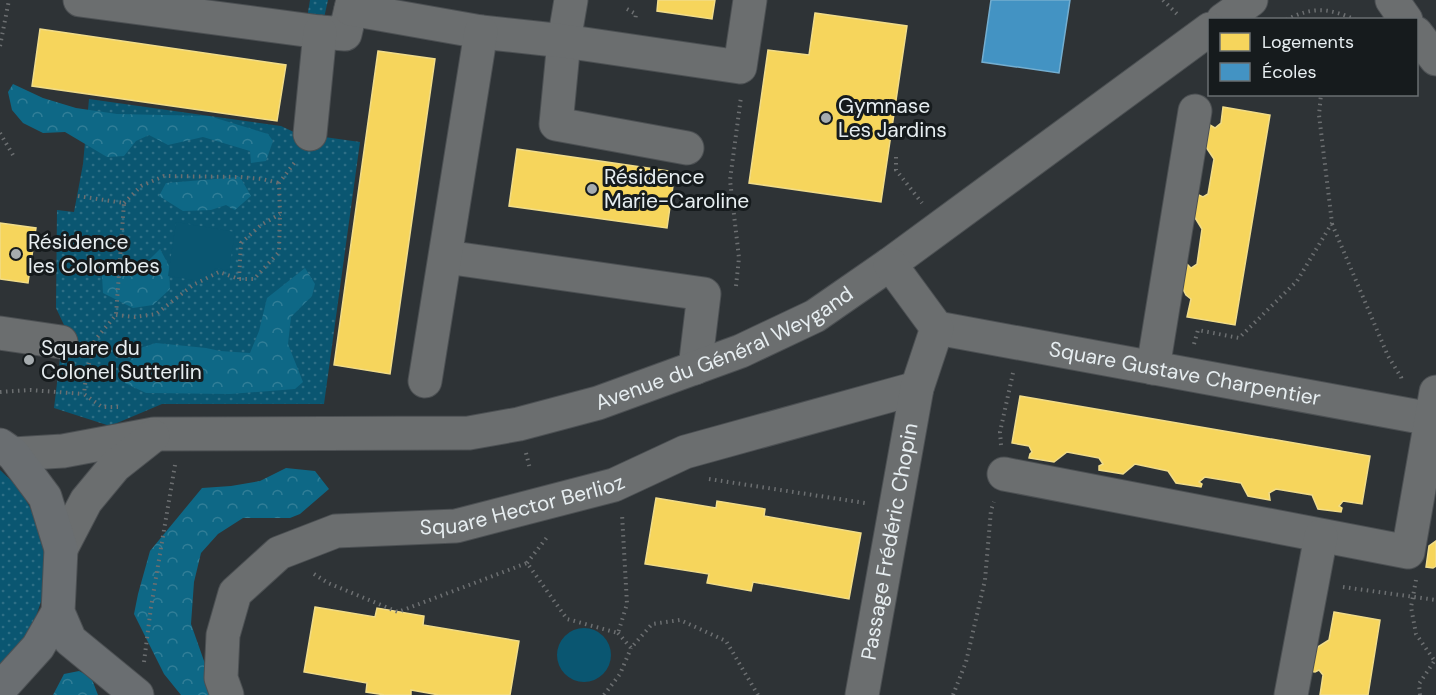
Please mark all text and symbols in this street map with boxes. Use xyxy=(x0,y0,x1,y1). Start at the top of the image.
legend xyxy=(1208,18,1418,96)
text: Logements xyxy=(1262,30,1354,54)
text: Écoles xyxy=(1262,60,1316,84)
place label: Gymnase Les Jardins xyxy=(838,92,947,144)
marker: Gymnase Les Jardins xyxy=(819,111,833,125)
place label: Résidence Marie-Caroline xyxy=(604,163,749,215)
marker: Résidence Marie-Caroline xyxy=(585,182,599,196)
place label: Résidence les Colombes xyxy=(28,228,160,280)
marker: Résidence les Colombes xyxy=(9,247,23,261)
street label: Avenue du Général Weygand xyxy=(591,280,859,417)
place label: Square du Colonel Sutterlin xyxy=(41,334,202,386)
street label: Square Gustave Charpentier xyxy=(1047,335,1323,412)
marker: Square du Colonel Sutterlin xyxy=(22,353,36,367)
street label: Passage Frédéric Chopin xyxy=(855,421,924,662)
street label: Square Hector Berlioz xyxy=(419,468,629,541)

